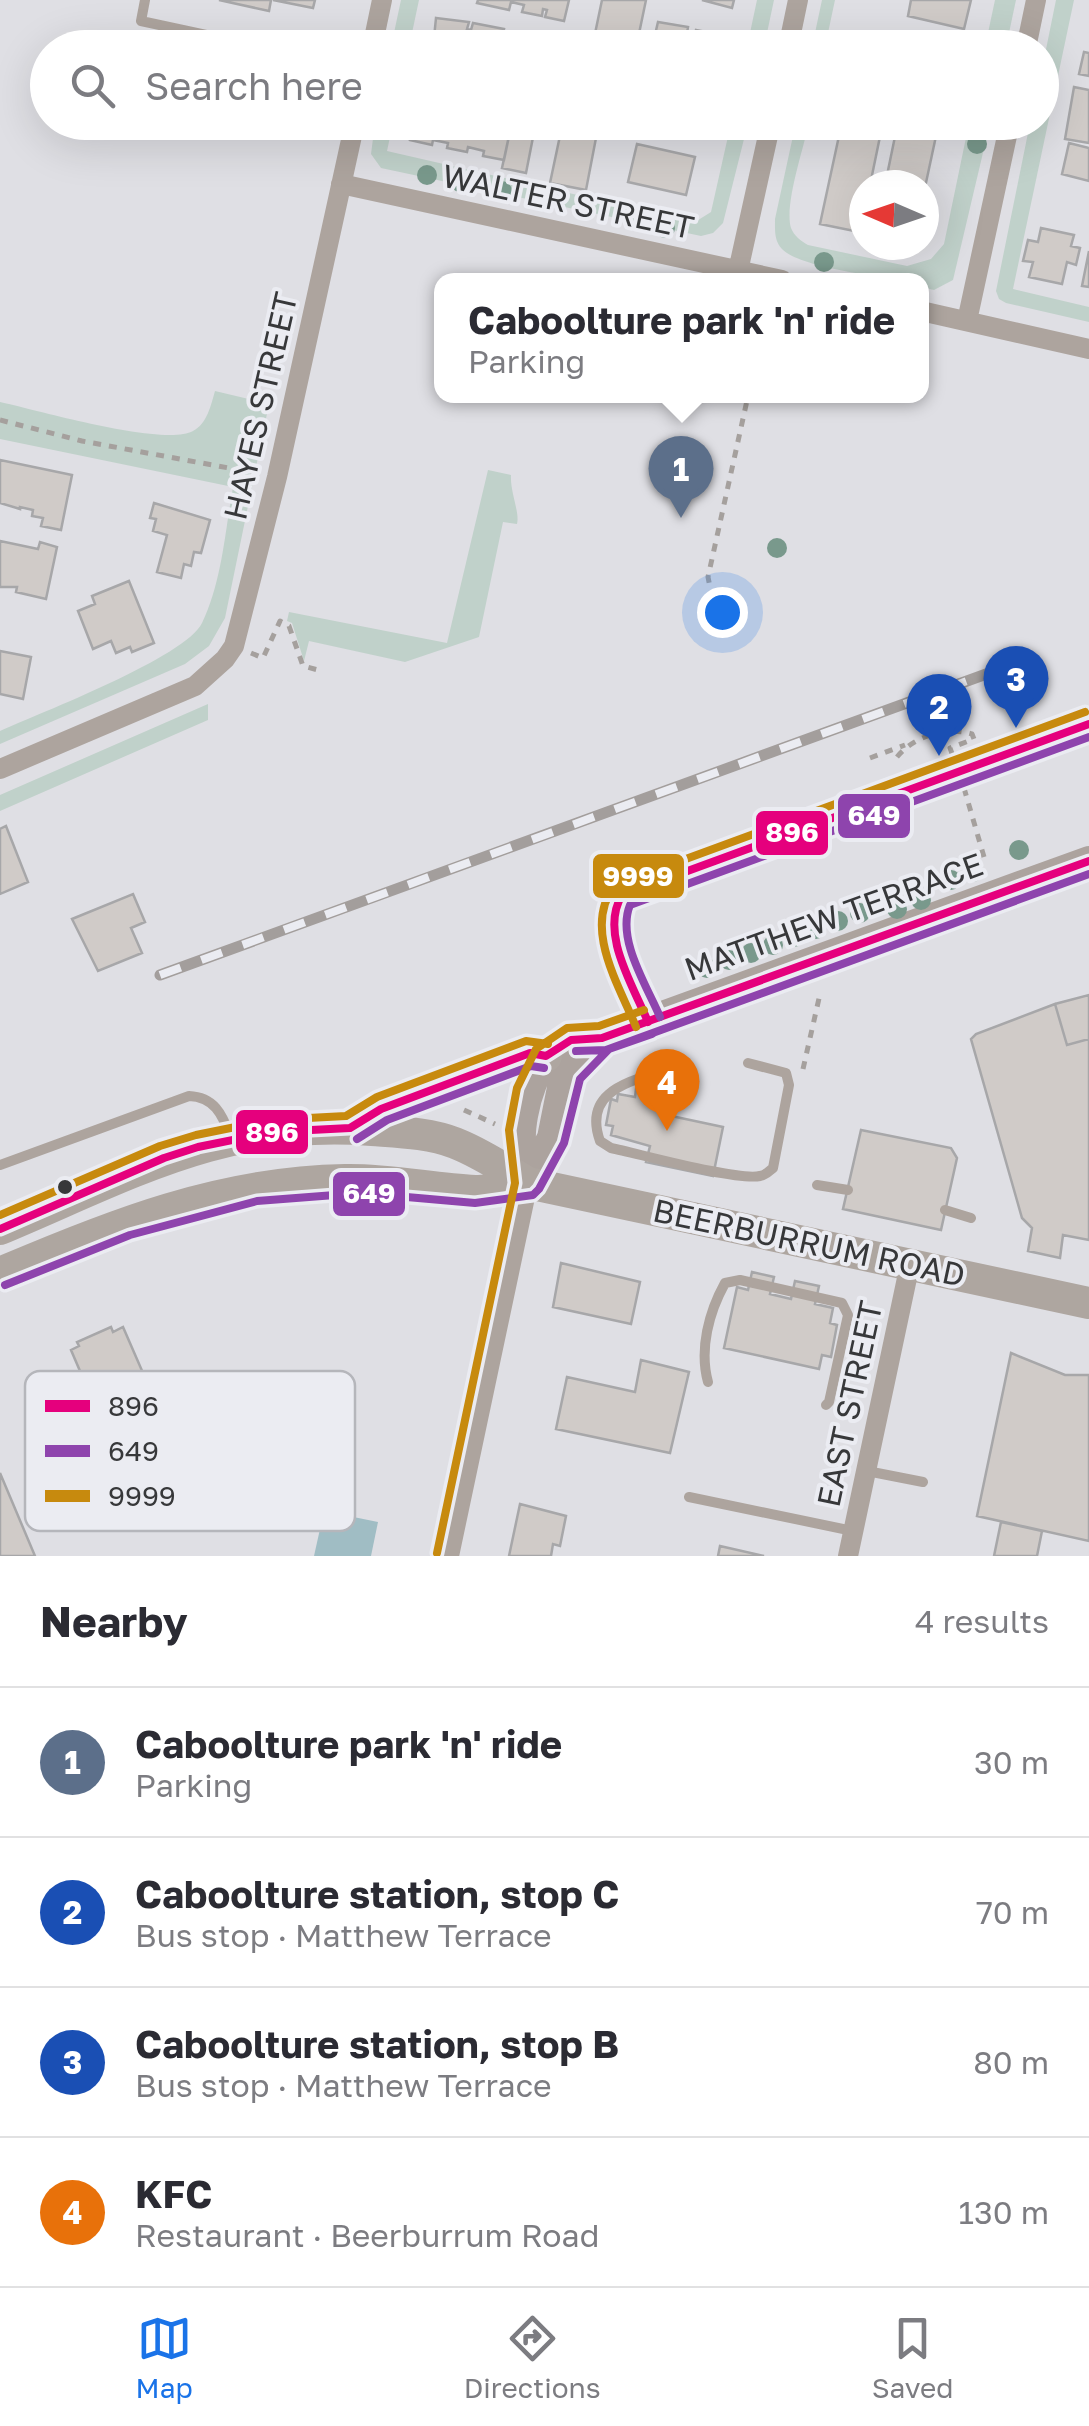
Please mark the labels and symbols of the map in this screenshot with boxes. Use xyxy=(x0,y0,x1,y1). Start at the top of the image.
street label: WALTER STREET xyxy=(439,156,698,246)
north arrow xyxy=(849,170,939,260)
street label: HAYES STREET xyxy=(215,288,305,523)
pin: 1 xyxy=(648,436,714,518)
your location xyxy=(697,587,748,638)
pin: 3 xyxy=(984,646,1048,728)
pin: 2 xyxy=(906,674,972,756)
line badge: 649 xyxy=(836,792,912,840)
text: 649 xyxy=(847,798,901,831)
line badge: 896 xyxy=(754,809,830,857)
text: 896 xyxy=(765,815,819,848)
street label: MATTHEW TERRACE xyxy=(679,844,988,988)
line badge: 9999 xyxy=(591,852,686,900)
text: 9999 xyxy=(602,859,674,892)
pin: 4 xyxy=(634,1048,700,1131)
line badge: 896 xyxy=(234,1108,310,1156)
text: 896 xyxy=(245,1115,299,1148)
line badge: 649 xyxy=(331,1170,407,1218)
text: 649 xyxy=(342,1176,396,1209)
unlabelled marker xyxy=(55,1177,75,1197)
street label: BEERBURRUM ROAD xyxy=(650,1190,969,1294)
street label: EAST STREET xyxy=(809,1297,889,1510)
legend xyxy=(25,1371,355,1531)
text: 896 xyxy=(108,1389,159,1422)
text: 649 xyxy=(108,1434,159,1467)
text: 9999 xyxy=(108,1479,176,1512)

